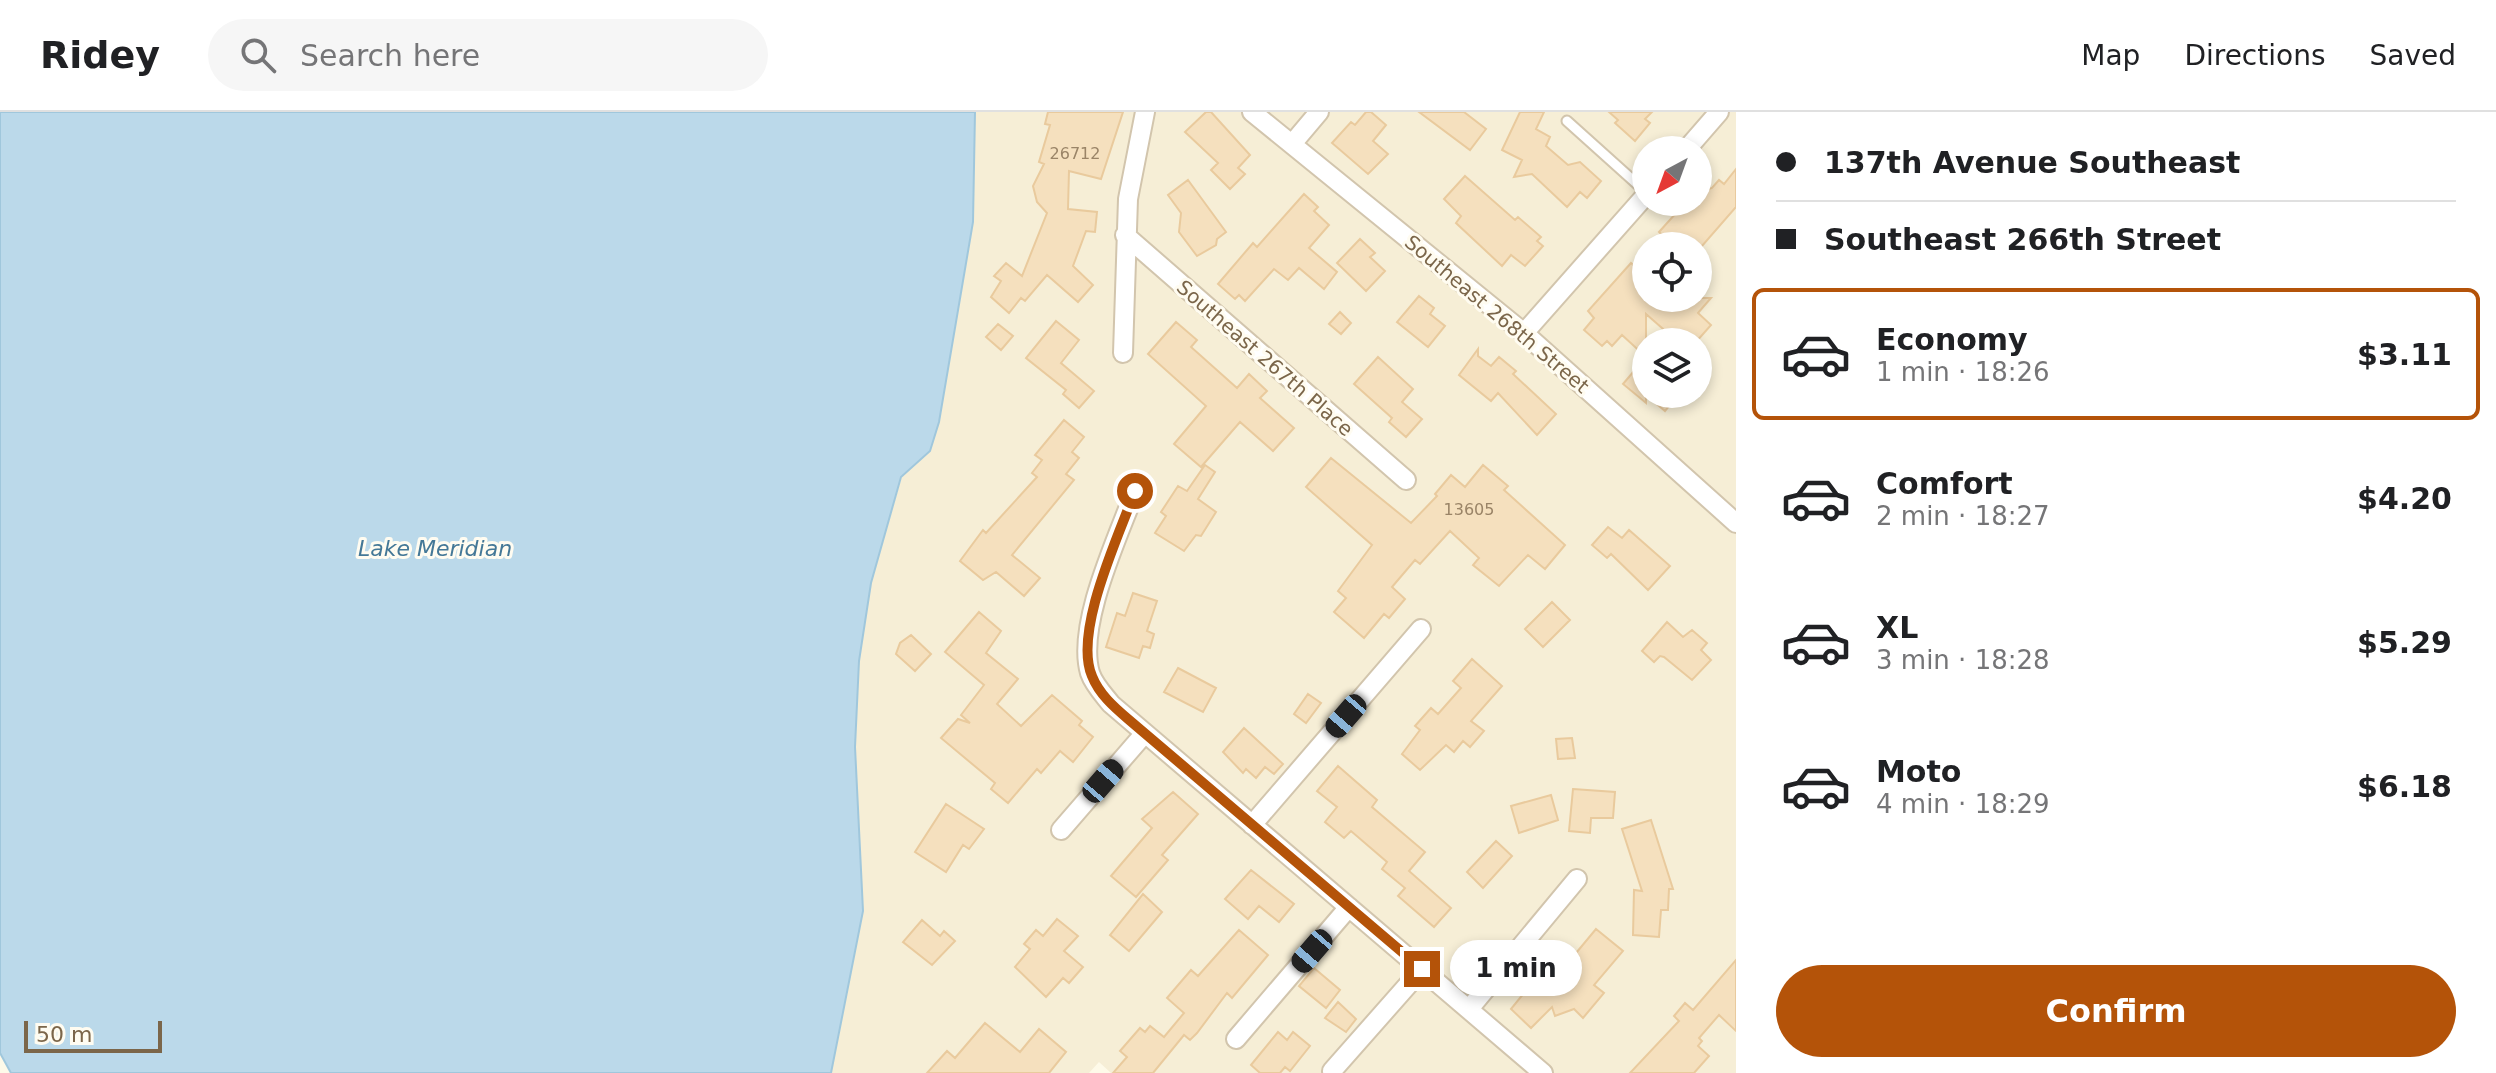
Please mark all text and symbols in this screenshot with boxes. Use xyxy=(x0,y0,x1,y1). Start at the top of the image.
search box xyxy=(208,19,768,91)
text: Ridey xyxy=(40,33,160,77)
icon: search xyxy=(236,33,280,77)
text: Search here xyxy=(300,38,480,73)
text: Map xyxy=(2081,39,2140,72)
text: Directions xyxy=(2184,39,2325,72)
text: Saved xyxy=(2369,39,2456,72)
north arrow xyxy=(1632,136,1712,216)
map controls xyxy=(1632,136,1712,408)
house number: 26712 xyxy=(1050,144,1100,163)
text: 137th Avenue Southeast xyxy=(1824,145,2240,180)
text: Southeast 266th Street xyxy=(1824,222,2221,257)
street label: Southeast 268th Street xyxy=(1400,230,1594,398)
button: locate xyxy=(1632,232,1712,312)
street label: Southeast 267th Place xyxy=(1172,275,1358,441)
icon: car xyxy=(1780,318,1852,390)
text: Economy xyxy=(1876,322,2028,357)
button: layers xyxy=(1632,328,1712,408)
text: $3.11 xyxy=(2357,337,2452,372)
text: 1 min · 18:26 xyxy=(1876,357,2050,387)
icon: car xyxy=(1780,462,1852,534)
text: Comfort xyxy=(1876,466,2013,501)
route start xyxy=(1117,473,1153,509)
text: $4.20 xyxy=(2357,481,2452,516)
house number: 13605 xyxy=(1444,500,1494,519)
text: 2 min · 18:27 xyxy=(1876,501,2050,531)
water label: Lake Meridian xyxy=(358,536,512,561)
icon: car xyxy=(1780,606,1852,678)
text: XL xyxy=(1876,610,1918,645)
text: $5.29 xyxy=(2357,625,2452,660)
text: 3 min · 18:28 xyxy=(1876,645,2050,675)
car xyxy=(1321,690,1371,742)
icon: car xyxy=(1780,750,1852,822)
text: Moto xyxy=(1876,754,1961,789)
car xyxy=(1078,755,1128,807)
text: $6.18 xyxy=(2357,769,2452,804)
text: 4 min · 18:29 xyxy=(1876,789,2050,819)
car xyxy=(1287,925,1337,977)
callout: 1 min xyxy=(1450,941,1582,997)
route end xyxy=(1404,951,1440,987)
text: 1 min xyxy=(1475,953,1557,983)
button: Confirm xyxy=(1776,965,2456,1057)
scale bar xyxy=(24,1017,162,1053)
text: 50 m xyxy=(36,1022,92,1047)

